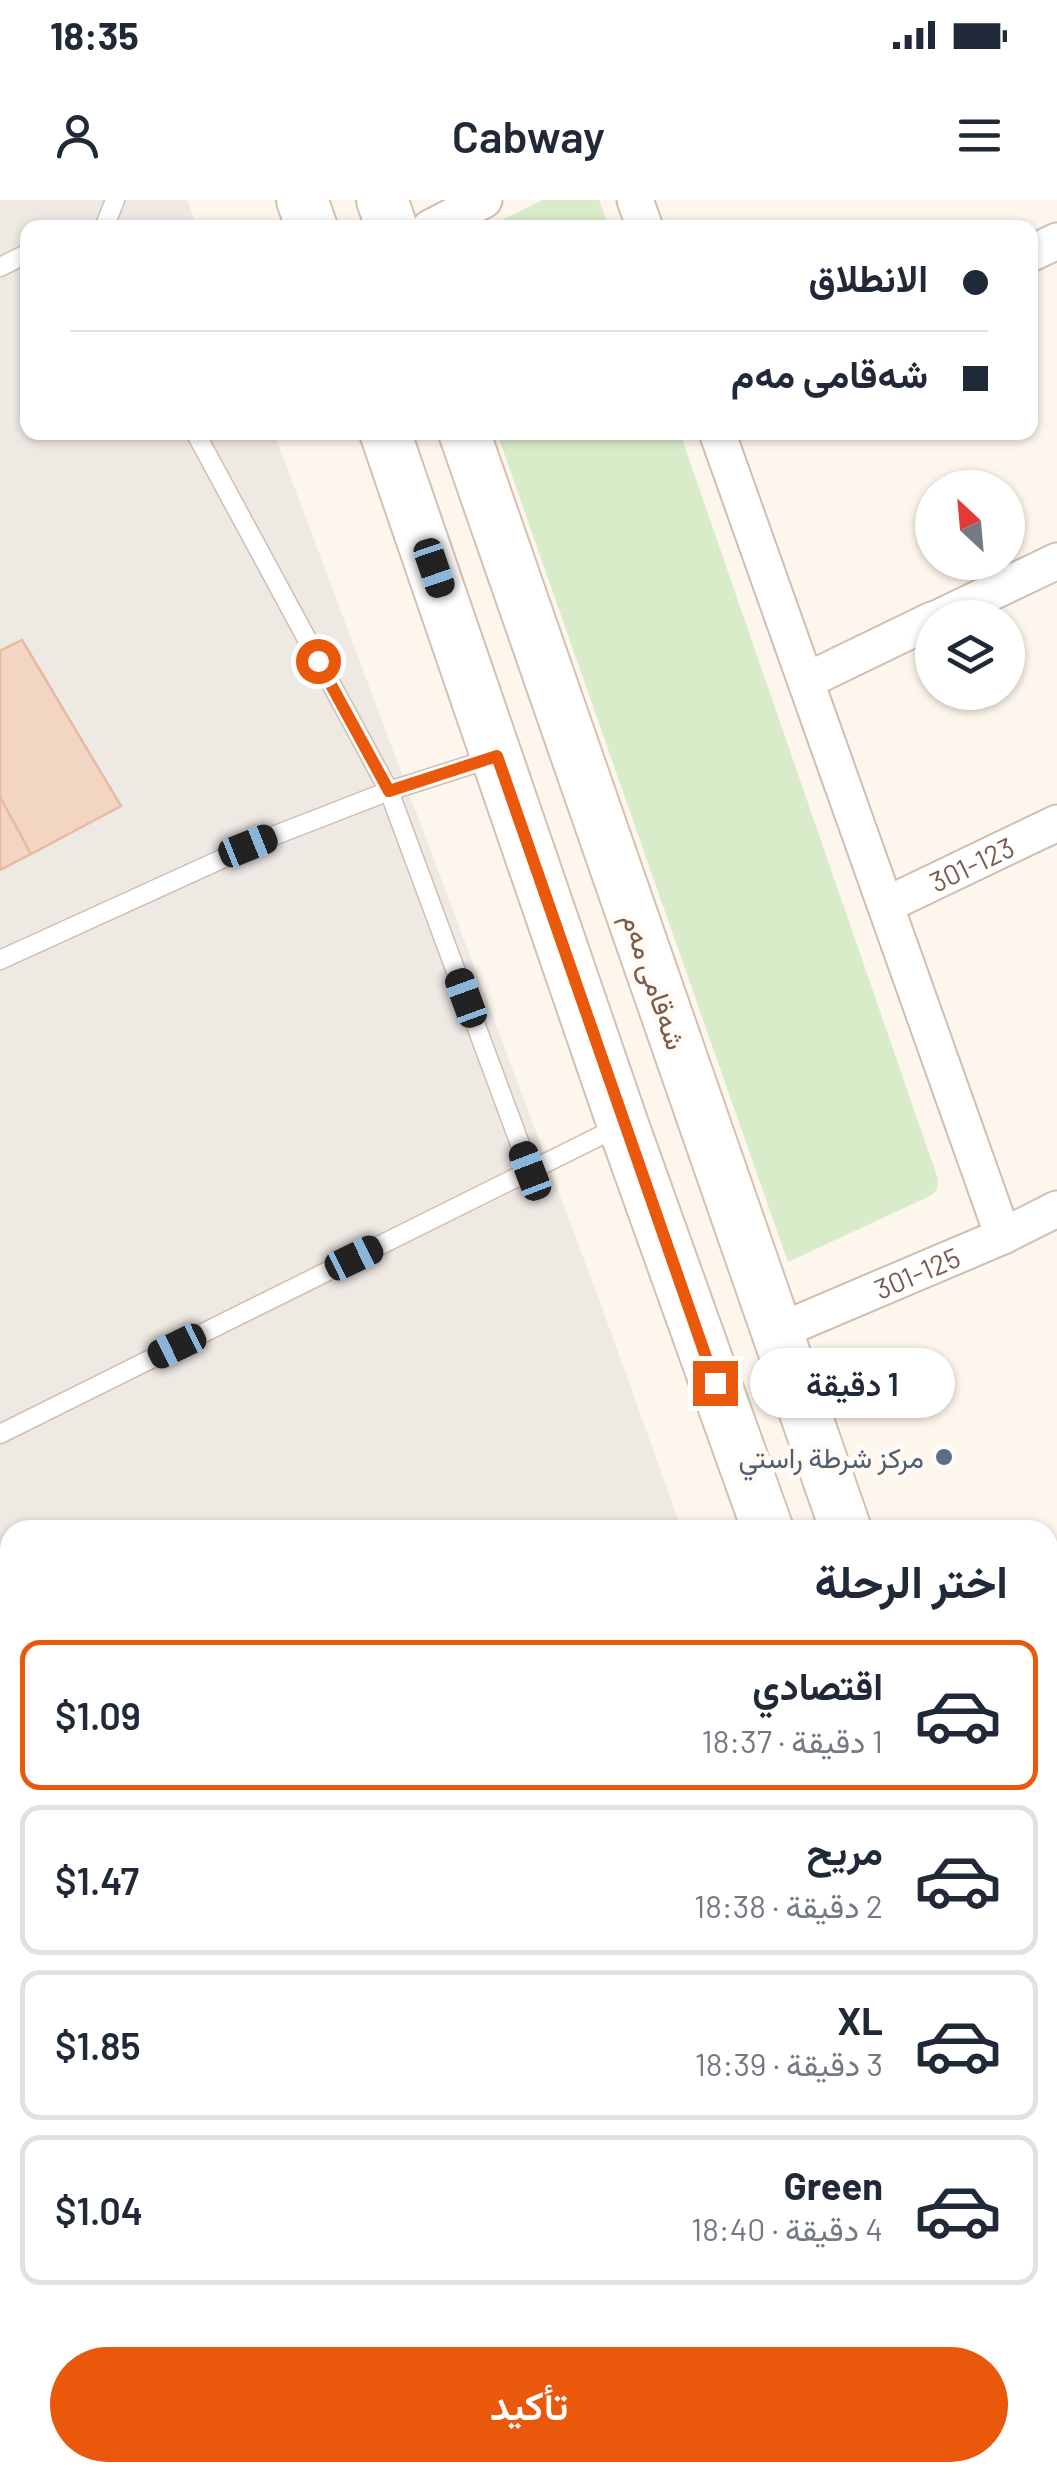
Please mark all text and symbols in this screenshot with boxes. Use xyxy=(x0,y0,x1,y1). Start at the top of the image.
text: 18:35 xyxy=(50,12,139,58)
icon: person xyxy=(50,108,105,163)
text: Cabway xyxy=(452,108,605,162)
icon: menu xyxy=(952,108,1007,163)
text: الانطلاق xyxy=(809,254,928,300)
text: شەقامی مەم xyxy=(731,350,928,396)
north arrow xyxy=(915,470,1025,580)
map controls xyxy=(915,470,1025,710)
car xyxy=(410,535,458,601)
button: layers xyxy=(915,600,1025,710)
route start xyxy=(296,639,341,684)
car xyxy=(215,821,281,871)
street label: 301-123 xyxy=(924,829,1019,899)
street label: شەقامی مەم xyxy=(613,908,694,1055)
car xyxy=(442,965,490,1031)
car xyxy=(505,1138,555,1204)
car xyxy=(320,1231,388,1285)
street label: 301-125 xyxy=(869,1239,965,1306)
car xyxy=(143,1319,211,1373)
callout: 1 دقيقة xyxy=(750,1348,955,1418)
route end xyxy=(693,1361,738,1406)
text: 1 دقيقة xyxy=(806,1364,899,1402)
place label: مركز شرطة راستي xyxy=(738,1440,924,1481)
marker: مركز شرطة راستي xyxy=(933,1446,955,1468)
text: اختر الرحلة xyxy=(814,1553,1008,1607)
text: اقتصادي xyxy=(752,1662,883,1708)
icon: car xyxy=(913,1670,1003,1760)
text: $1.09 xyxy=(55,1692,141,1738)
text: 1 دقيقة · 18:37 xyxy=(701,1721,883,1759)
text: مريح xyxy=(807,1827,883,1873)
icon: car xyxy=(913,1835,1003,1925)
text: $1.47 xyxy=(55,1857,139,1903)
text: 2 دقيقة · 18:38 xyxy=(694,1886,883,1924)
text: XL xyxy=(837,1997,883,2043)
icon: car xyxy=(913,2000,1003,2090)
text: $1.85 xyxy=(55,2022,141,2068)
text: 3 دقيقة · 18:39 xyxy=(695,2044,883,2082)
text: Green xyxy=(783,2162,883,2208)
icon: car xyxy=(913,2165,1003,2255)
text: $1.04 xyxy=(55,2187,143,2233)
text: 4 دقيقة · 18:40 xyxy=(691,2209,883,2247)
button: تأكيد xyxy=(50,2347,1008,2462)

